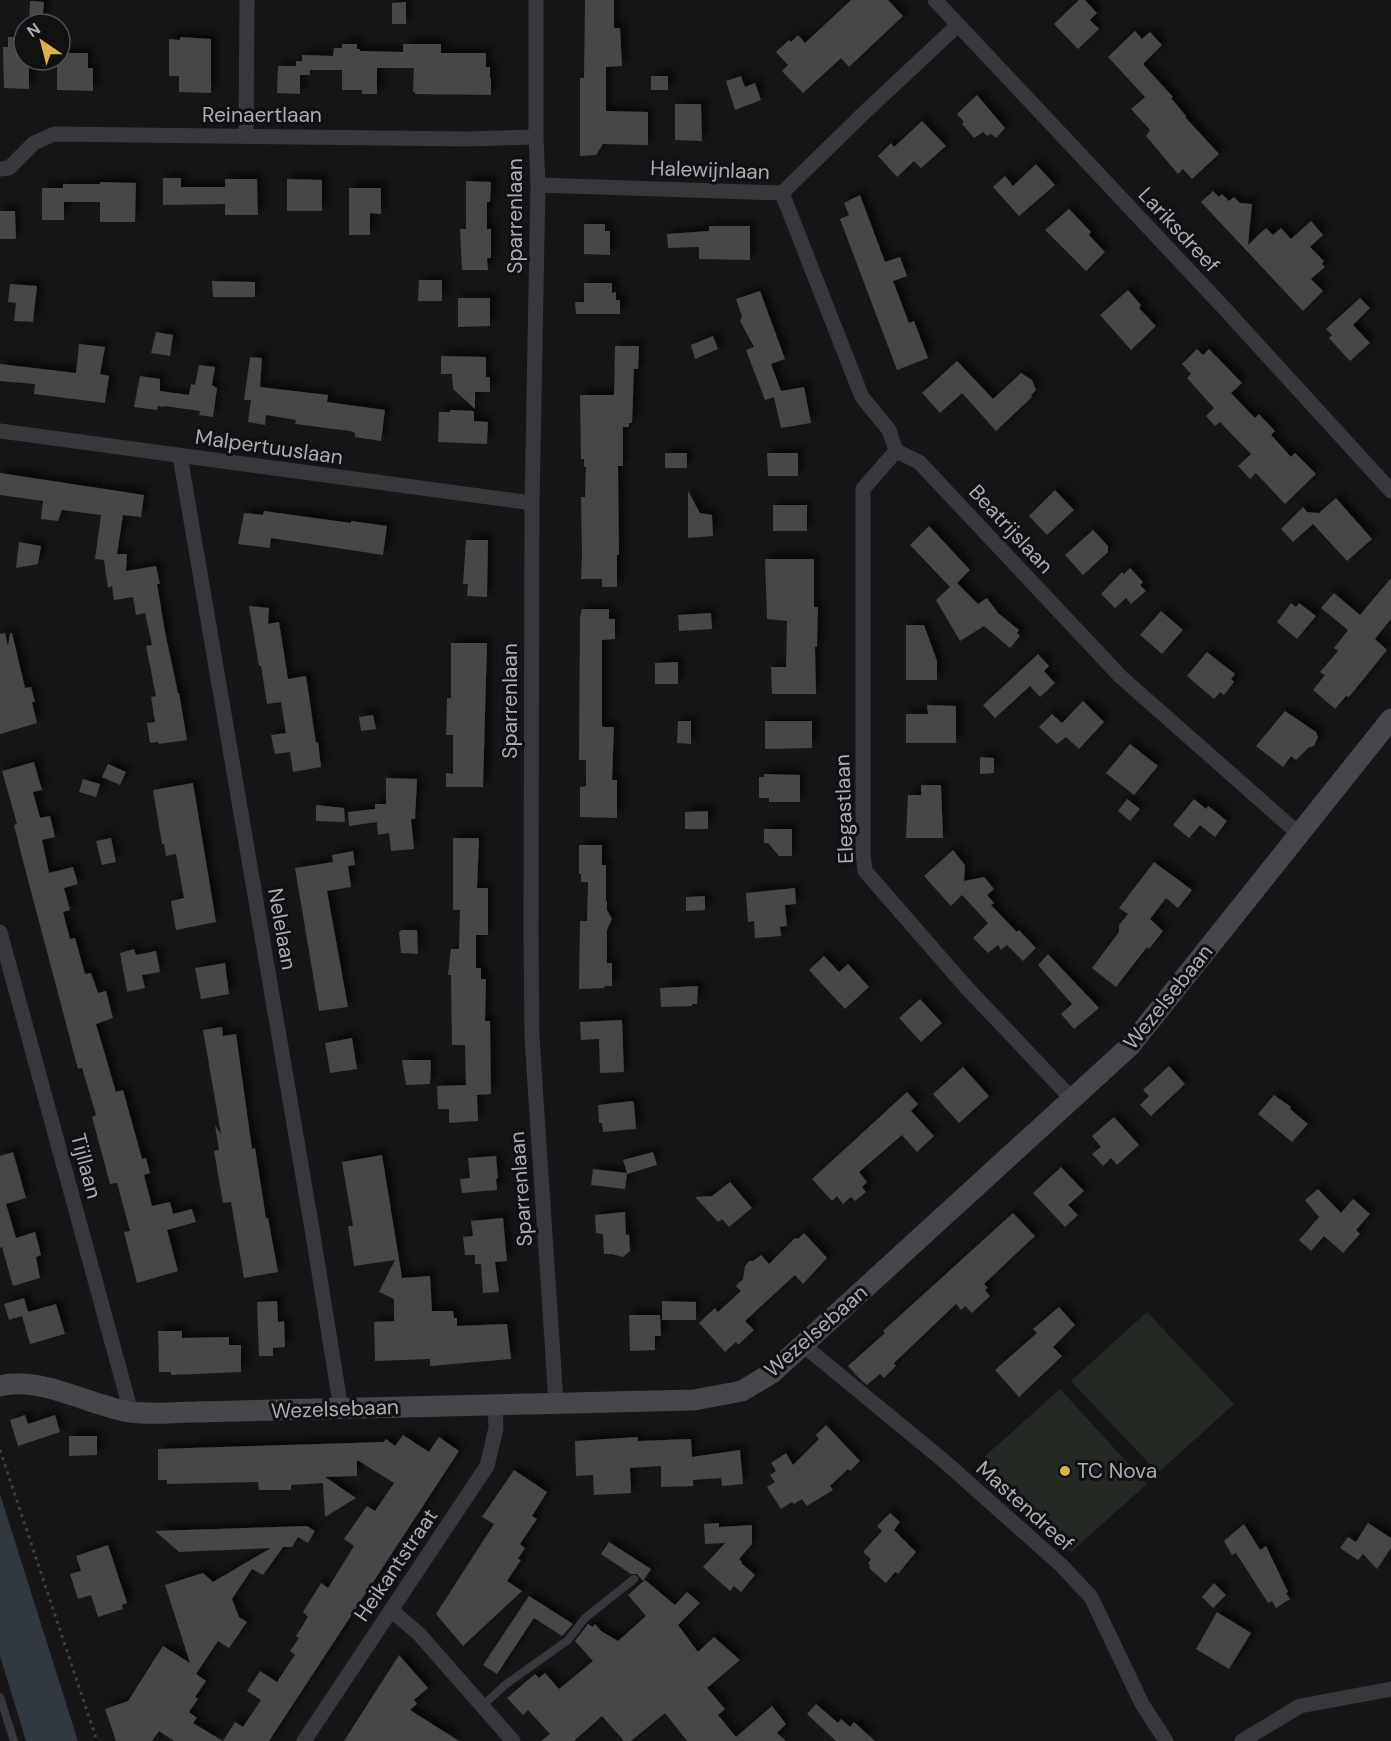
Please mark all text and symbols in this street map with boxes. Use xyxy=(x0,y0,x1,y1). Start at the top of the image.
north arrow xyxy=(12,12,72,72)
text: N xyxy=(23,18,44,42)
street label: Reinaertlaan xyxy=(202,101,322,129)
street label: Halewijnlaan xyxy=(650,154,770,186)
street label: Sparrenlaan xyxy=(501,158,529,274)
street label: Lariksdreef xyxy=(1132,181,1226,279)
street label: Malpertuuslaan xyxy=(193,423,345,471)
street label: Beatrijslaan xyxy=(963,478,1059,580)
street label: Sparrenlaan xyxy=(496,643,524,759)
street label: Elegastlaan xyxy=(828,754,860,864)
street label: Nelelaan xyxy=(261,886,303,972)
street label: Wezelsebaan xyxy=(1117,938,1219,1056)
street label: Tijllaan xyxy=(64,1130,108,1202)
street label: Sparrenlaan xyxy=(503,1130,539,1248)
street label: Wezelsebaan xyxy=(759,1278,873,1384)
street label: Wezelsebaan xyxy=(271,1393,399,1425)
street label: Mastendreef xyxy=(970,1455,1080,1557)
place label: TC Nova xyxy=(1077,1457,1157,1485)
marker: TC Nova xyxy=(1058,1464,1072,1478)
street label: Heikantstraat xyxy=(348,1503,444,1627)

